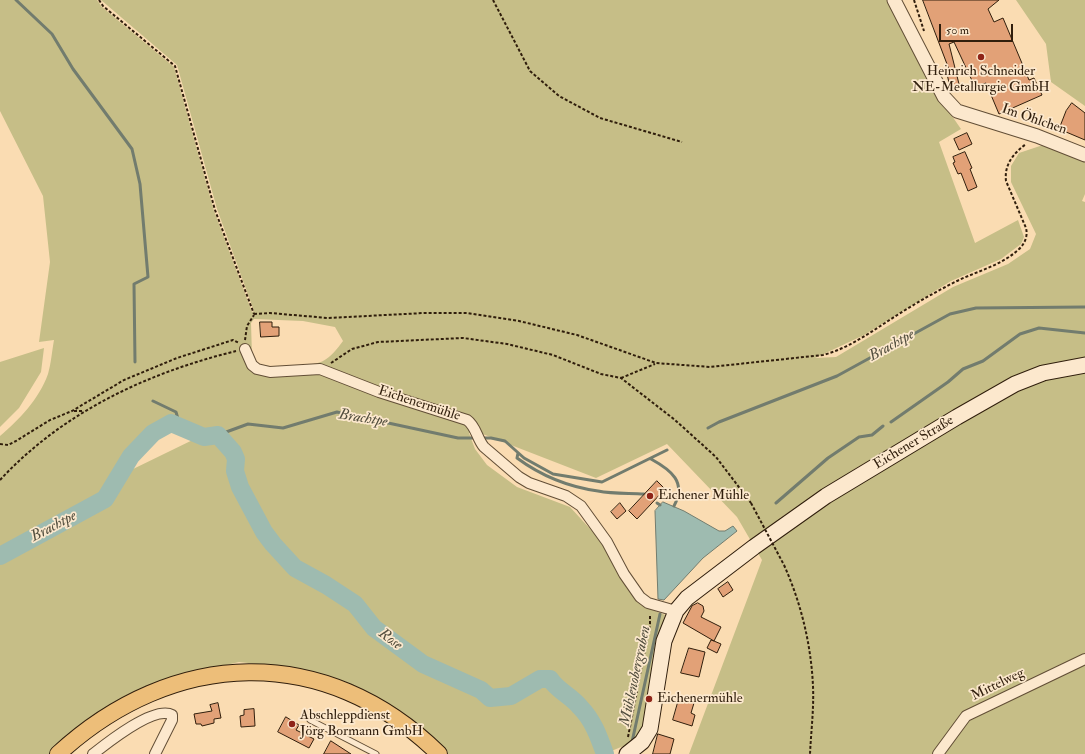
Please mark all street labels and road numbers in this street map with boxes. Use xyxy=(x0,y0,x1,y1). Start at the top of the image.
street label: Im Öhlchen xyxy=(999,101,1069,139)
street label: Eichenermühle xyxy=(376,383,462,425)
street label: Eichener Straße xyxy=(871,412,957,474)
street label: Mittelweg xyxy=(969,665,1027,705)

